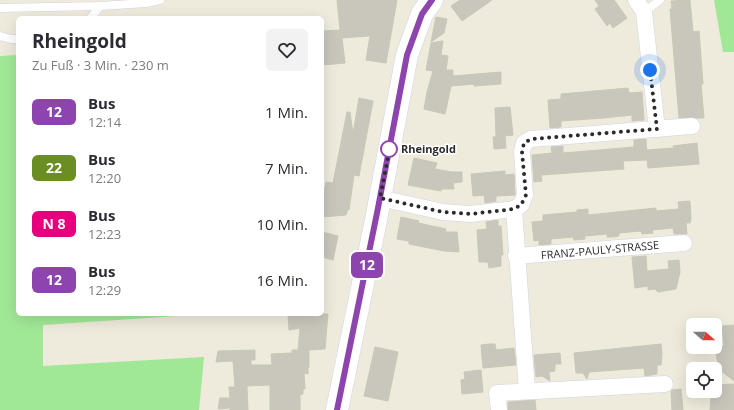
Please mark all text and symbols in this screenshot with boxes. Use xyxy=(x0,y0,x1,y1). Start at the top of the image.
text: Rheingold xyxy=(32,28,127,54)
button: heart xyxy=(266,29,308,71)
text: Zu Fuß · 3 Min. · 230 m xyxy=(32,56,169,74)
your location xyxy=(640,60,660,80)
text: Bus xyxy=(88,93,115,113)
text: 12 xyxy=(46,102,62,121)
text: 1 Min. xyxy=(265,102,308,122)
text: 12:14 xyxy=(88,113,121,131)
marker: Rheingold xyxy=(380,140,398,158)
place label: Rheingold xyxy=(401,141,456,156)
text: Bus xyxy=(88,149,115,169)
text: 22 xyxy=(46,158,62,177)
text: 7 Min. xyxy=(265,158,308,178)
text: 12:20 xyxy=(88,169,121,187)
text: Bus xyxy=(88,205,115,225)
text: N 8 xyxy=(42,214,66,233)
text: 10 Min. xyxy=(257,214,308,234)
text: 12:23 xyxy=(88,225,121,243)
street label: FRANZ-PAULY-STRASSE xyxy=(540,237,660,262)
line badge: 12 xyxy=(349,252,385,278)
text: 12 xyxy=(359,255,375,274)
text: Bus xyxy=(88,261,115,281)
text: 12 xyxy=(46,270,62,289)
text: 16 Min. xyxy=(257,270,308,290)
text: 12:29 xyxy=(88,281,121,299)
north arrow xyxy=(686,318,722,354)
map controls xyxy=(686,318,722,398)
button: locate xyxy=(686,362,722,398)

